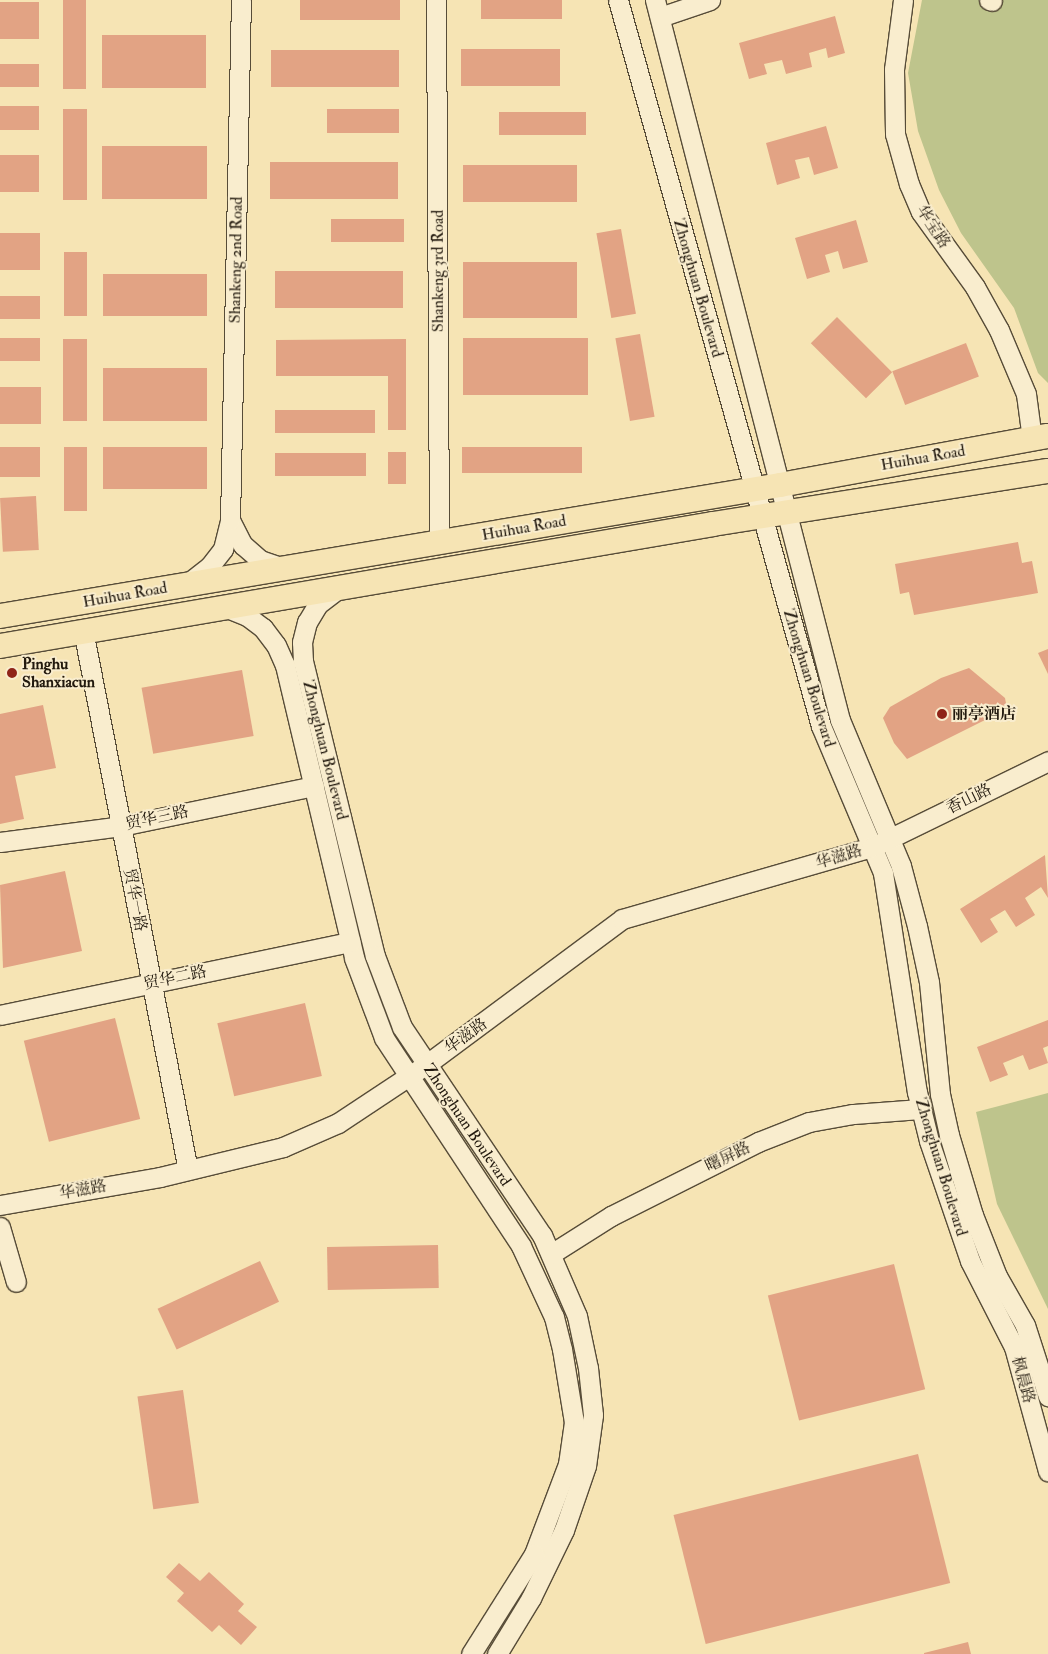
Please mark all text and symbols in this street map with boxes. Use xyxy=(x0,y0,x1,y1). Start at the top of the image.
street label: Shankeng 2nd Road xyxy=(225,196,247,324)
street label: 华宝路 xyxy=(912,202,954,252)
street label: Shankeng 3rd Road xyxy=(428,210,448,332)
street label: Zhonghuan Boulevard xyxy=(669,216,727,360)
street label: Huihua Road xyxy=(879,441,967,475)
street label: Huihua Road xyxy=(480,511,568,545)
street label: Huihua Road xyxy=(81,578,169,612)
street label: Zhonghuan Boulevard xyxy=(779,607,839,749)
place label: Pinghu Shanxiacun xyxy=(22,654,95,692)
marker: Pinghu Shanxiacun xyxy=(6,667,18,679)
street label: Zhonghuan Boulevard xyxy=(298,678,352,822)
place label: 丽亭酒店 xyxy=(952,704,1016,724)
marker: 丽亭酒店 xyxy=(936,708,948,720)
street label: 香山路 xyxy=(943,780,995,818)
street label: 贸华三路 xyxy=(124,802,190,834)
street label: 华滋路 xyxy=(813,841,865,873)
street label: 贸华一路 xyxy=(119,867,151,933)
street label: 贸华二路 xyxy=(142,962,208,994)
street label: 华滋路 xyxy=(441,1014,491,1058)
street label: Zhonghuan Boulevard xyxy=(419,1060,515,1190)
street label: Zhonghuan Boulevard xyxy=(911,1096,971,1238)
street label: 曙屏路 xyxy=(702,1138,754,1176)
street label: 华滋路 xyxy=(58,1176,108,1204)
street label: 枫晨路 xyxy=(1008,1354,1038,1406)

